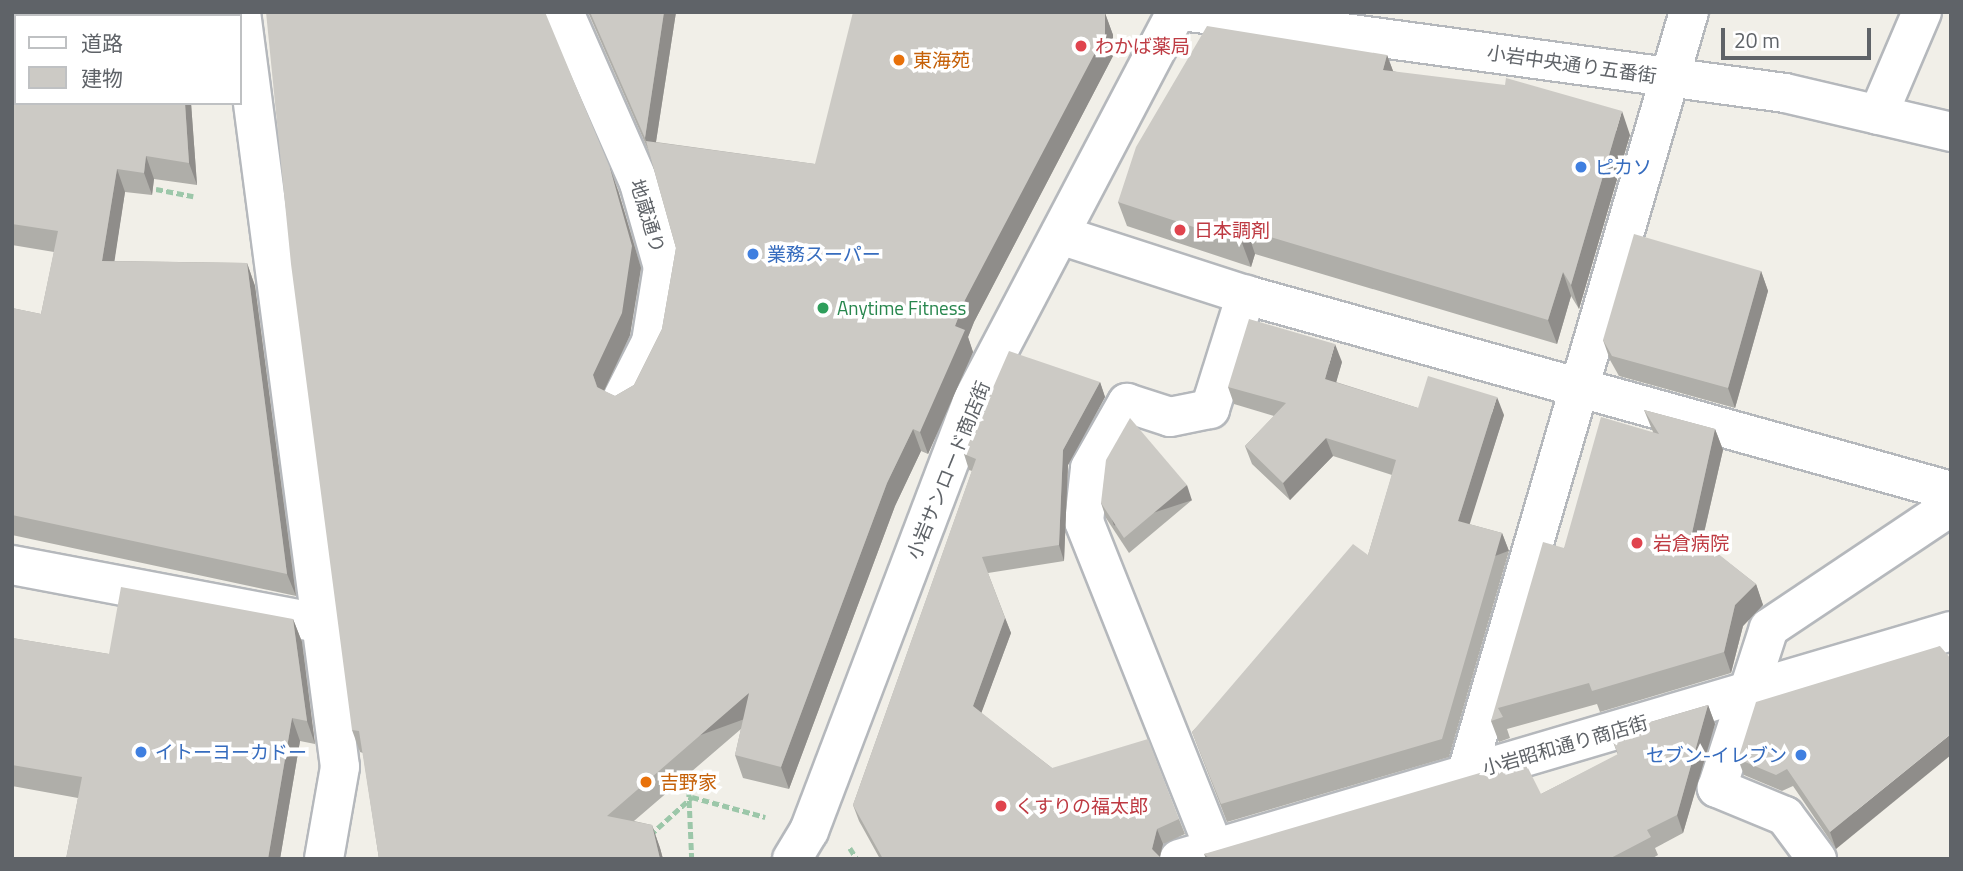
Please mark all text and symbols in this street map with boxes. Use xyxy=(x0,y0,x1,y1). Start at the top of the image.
legend xyxy=(14,14,242,105)
scale bar xyxy=(1725,14,1876,58)
text: 20 m xyxy=(1734,24,1780,56)
text: 道路 xyxy=(81,27,123,59)
place label: わかば薬局 xyxy=(1095,35,1190,57)
marker: わかば薬局 xyxy=(1073,38,1089,54)
street label: 小岩中央通り五番街 xyxy=(1486,41,1658,87)
place label: 東海苑 xyxy=(913,49,970,71)
marker: 東海苑 xyxy=(891,52,907,68)
text: 建物 xyxy=(81,62,123,94)
place label: ピカソ xyxy=(1595,156,1652,178)
marker: ピカソ xyxy=(1573,159,1589,175)
street label: 地蔵通り xyxy=(626,176,670,256)
place label: 日本調剤 xyxy=(1194,219,1270,241)
marker: 日本調剤 xyxy=(1172,222,1188,238)
place label: 業務スーパー xyxy=(767,243,881,265)
marker: 業務スーパー xyxy=(745,246,761,262)
place label: Anytime Fitness xyxy=(837,297,966,319)
marker: Anytime Fitness xyxy=(815,300,831,316)
street label: 小岩サンロード商店街 xyxy=(902,378,994,562)
place label: 岩倉病院 xyxy=(1653,532,1729,554)
marker: 岩倉病院 xyxy=(1627,533,1647,553)
street label: 小岩昭和通り商店街 xyxy=(1480,710,1650,780)
place label: イトーヨーカドー xyxy=(155,741,307,763)
marker: イトーヨーカドー xyxy=(133,744,149,760)
place label: セブン-イレブン xyxy=(1646,744,1787,766)
marker: セブン-イレブン xyxy=(1793,747,1809,763)
place label: 吉野家 xyxy=(660,771,717,793)
marker: 吉野家 xyxy=(638,774,654,790)
place label: くすりの福太郎 xyxy=(1015,795,1148,817)
marker: くすりの福太郎 xyxy=(993,798,1009,814)

